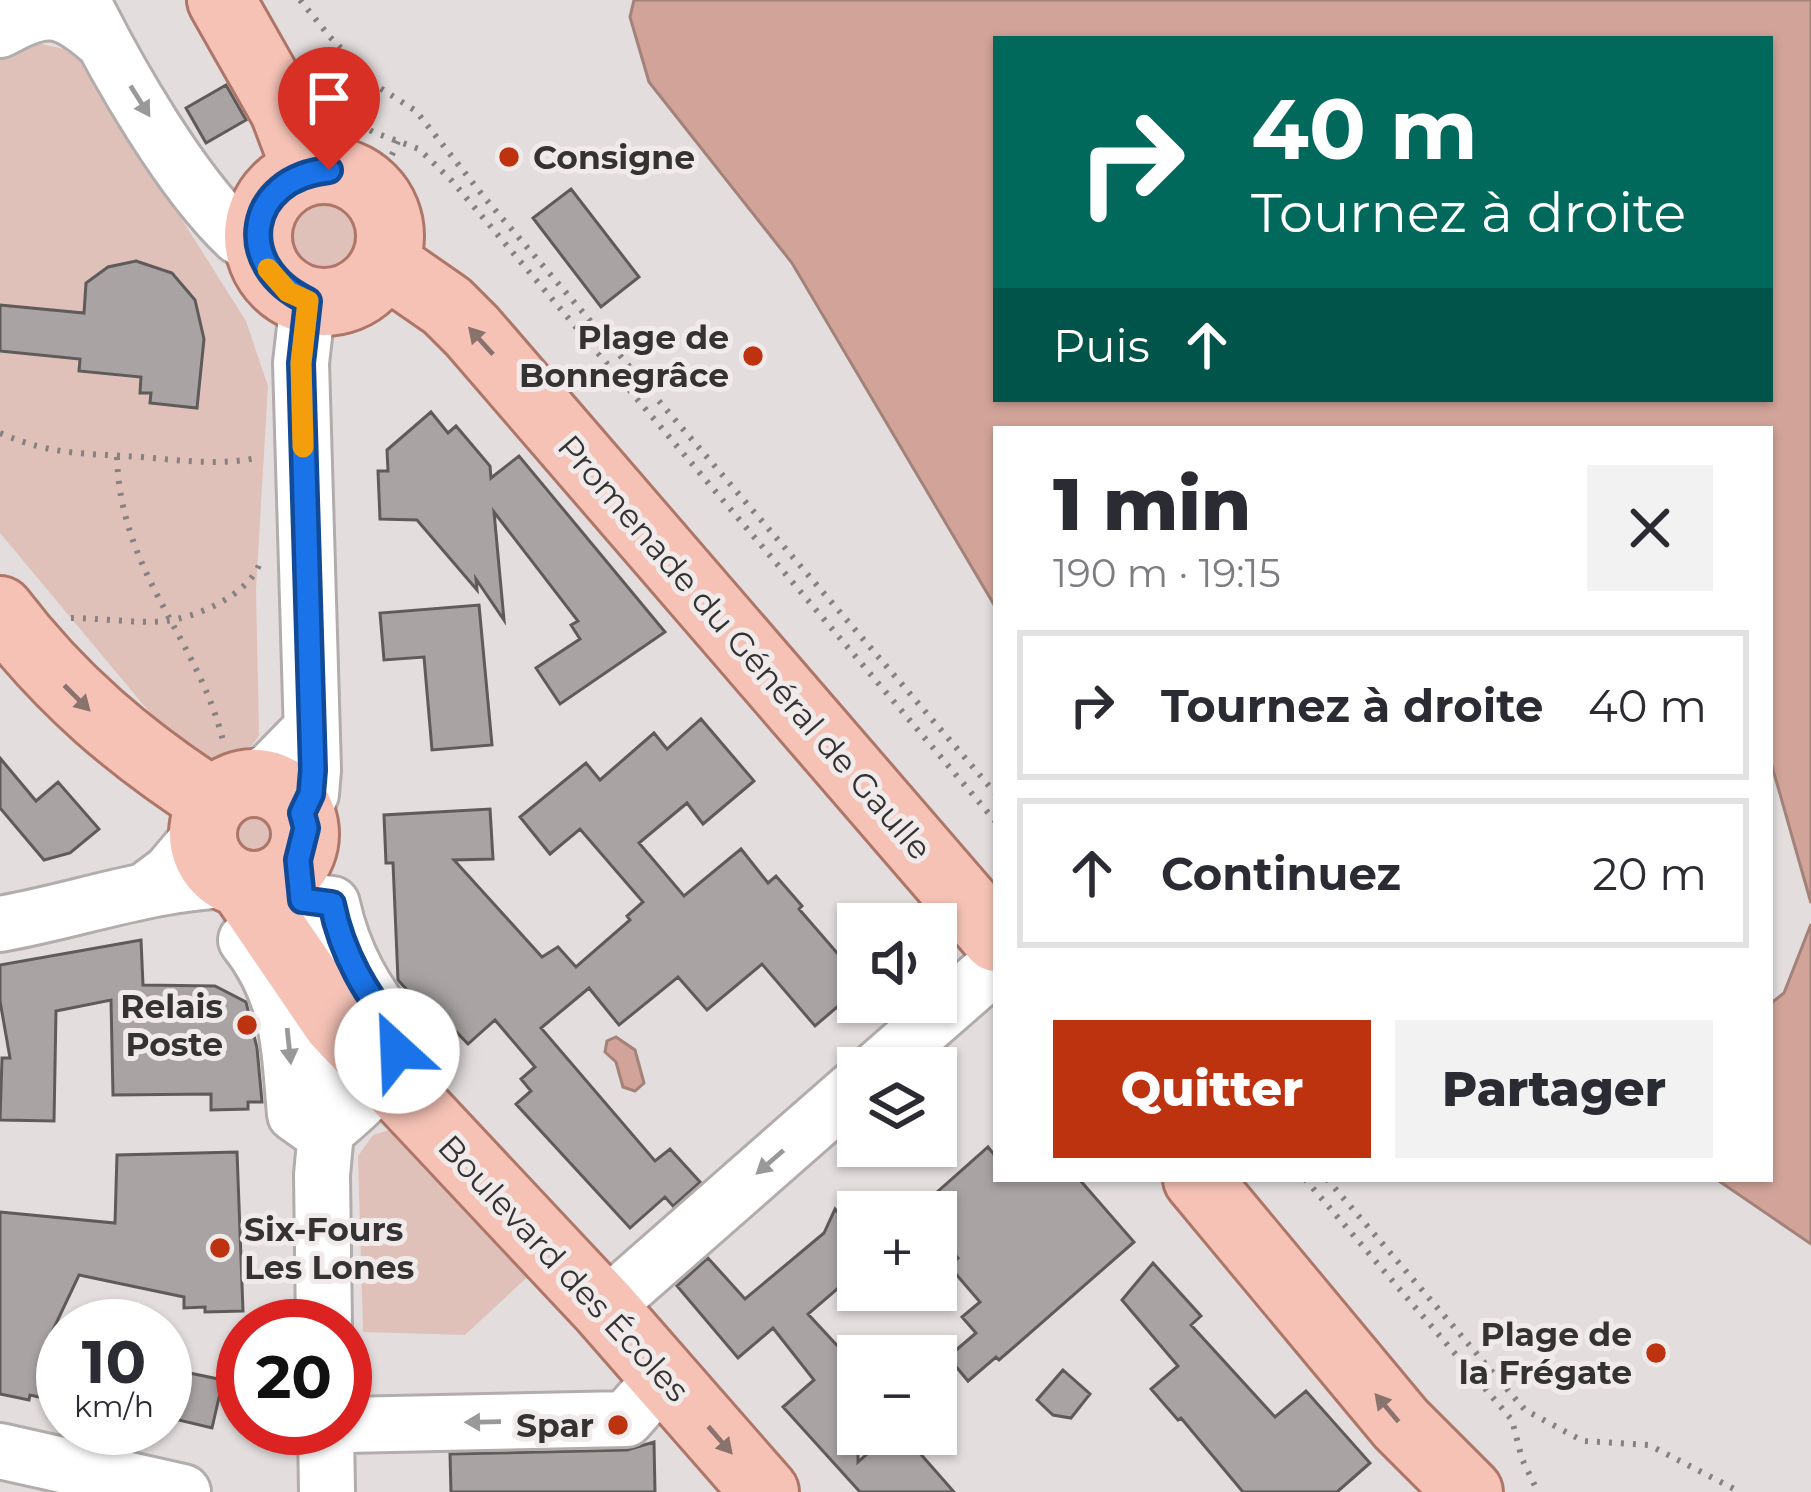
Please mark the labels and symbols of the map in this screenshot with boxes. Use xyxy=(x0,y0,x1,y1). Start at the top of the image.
pin xyxy=(278,47,380,170)
one-way arrow xyxy=(128,85,150,118)
place label: Consigne xyxy=(533,137,695,177)
marker: Consigne xyxy=(496,144,522,170)
place label: Plage de Bonnegrâce xyxy=(519,317,729,395)
one-way arrow xyxy=(468,326,495,356)
marker: Plage de Bonnegrâce xyxy=(740,343,766,369)
street label: Promenade du Général de Gaulle xyxy=(550,426,940,868)
one-way arrow xyxy=(62,684,91,712)
place label: Relais Poste xyxy=(120,986,223,1064)
position arrow xyxy=(334,988,460,1114)
marker: Relais Poste xyxy=(234,1012,260,1038)
one-way arrow xyxy=(280,1028,299,1065)
street label: Boulevard des Écoles xyxy=(430,1127,698,1409)
one-way arrow xyxy=(755,1149,785,1175)
place label: Six-Fours Les Lones xyxy=(244,1209,414,1287)
marker: Six-Fours Les Lones xyxy=(207,1235,233,1261)
speed limit sign: 20 xyxy=(216,1299,372,1455)
place label: Plage de la Frégate xyxy=(1459,1314,1632,1392)
marker: Plage de la Frégate xyxy=(1643,1340,1669,1366)
one-way arrow xyxy=(1375,1393,1401,1423)
place label: Spar xyxy=(516,1405,594,1445)
marker: Spar xyxy=(605,1412,631,1438)
one-way arrow xyxy=(463,1413,501,1432)
one-way arrow xyxy=(706,1425,733,1455)

